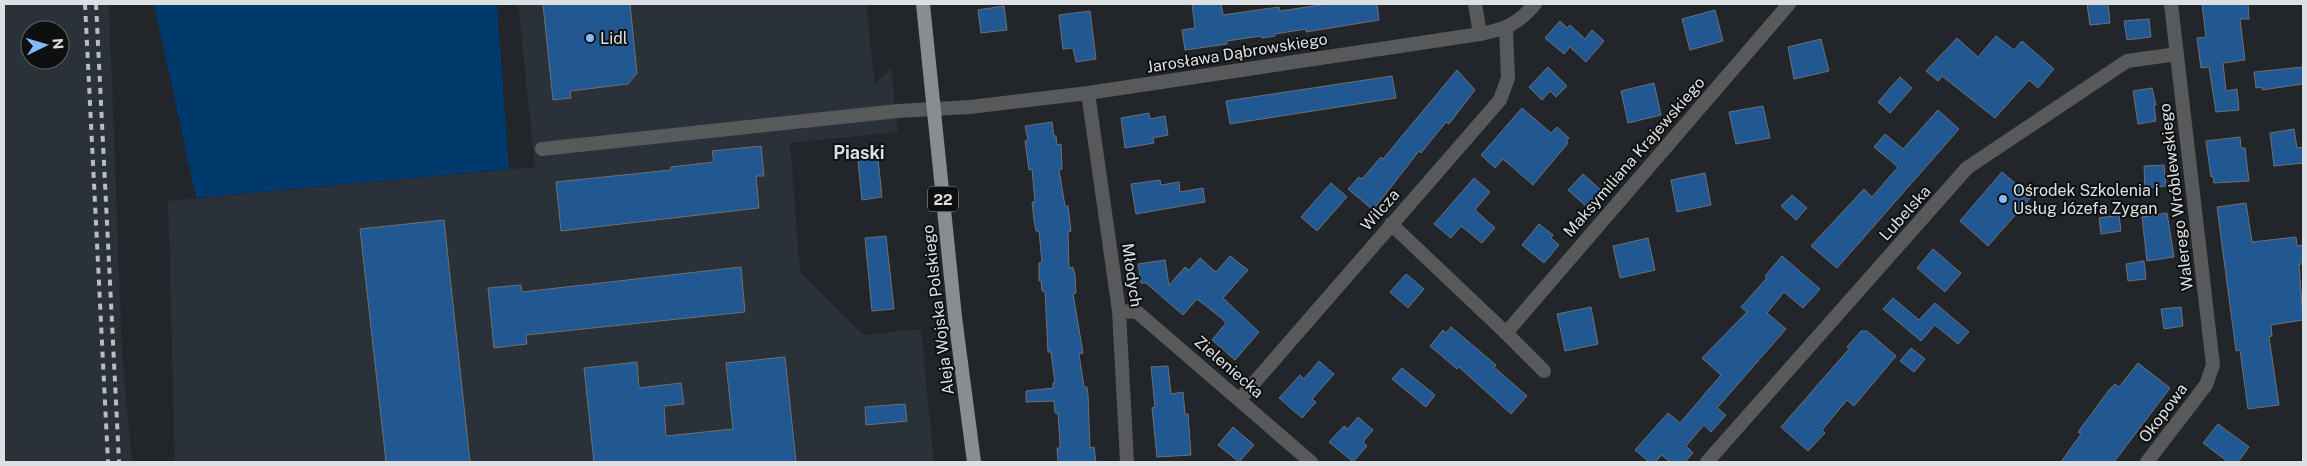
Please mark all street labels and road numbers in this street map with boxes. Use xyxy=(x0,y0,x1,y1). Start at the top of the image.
street label: Jarosława Dąbrowskiego xyxy=(1145,29,1329,77)
street label: Maksymiliana Krajewskiego xyxy=(1559,73,1709,241)
street label: Walerego Wróblewskiego xyxy=(2155,102,2197,292)
street label: Lubelska xyxy=(1875,182,1935,244)
street label: Wilcza xyxy=(1357,185,1403,235)
road number: 22 xyxy=(928,186,958,212)
street label: Aleja Wojska Polskiego xyxy=(918,224,958,396)
street label: Młodych xyxy=(1118,242,1146,308)
street label: Zieleniecka xyxy=(1191,332,1267,402)
street label: Okopowa xyxy=(2135,380,2191,446)

